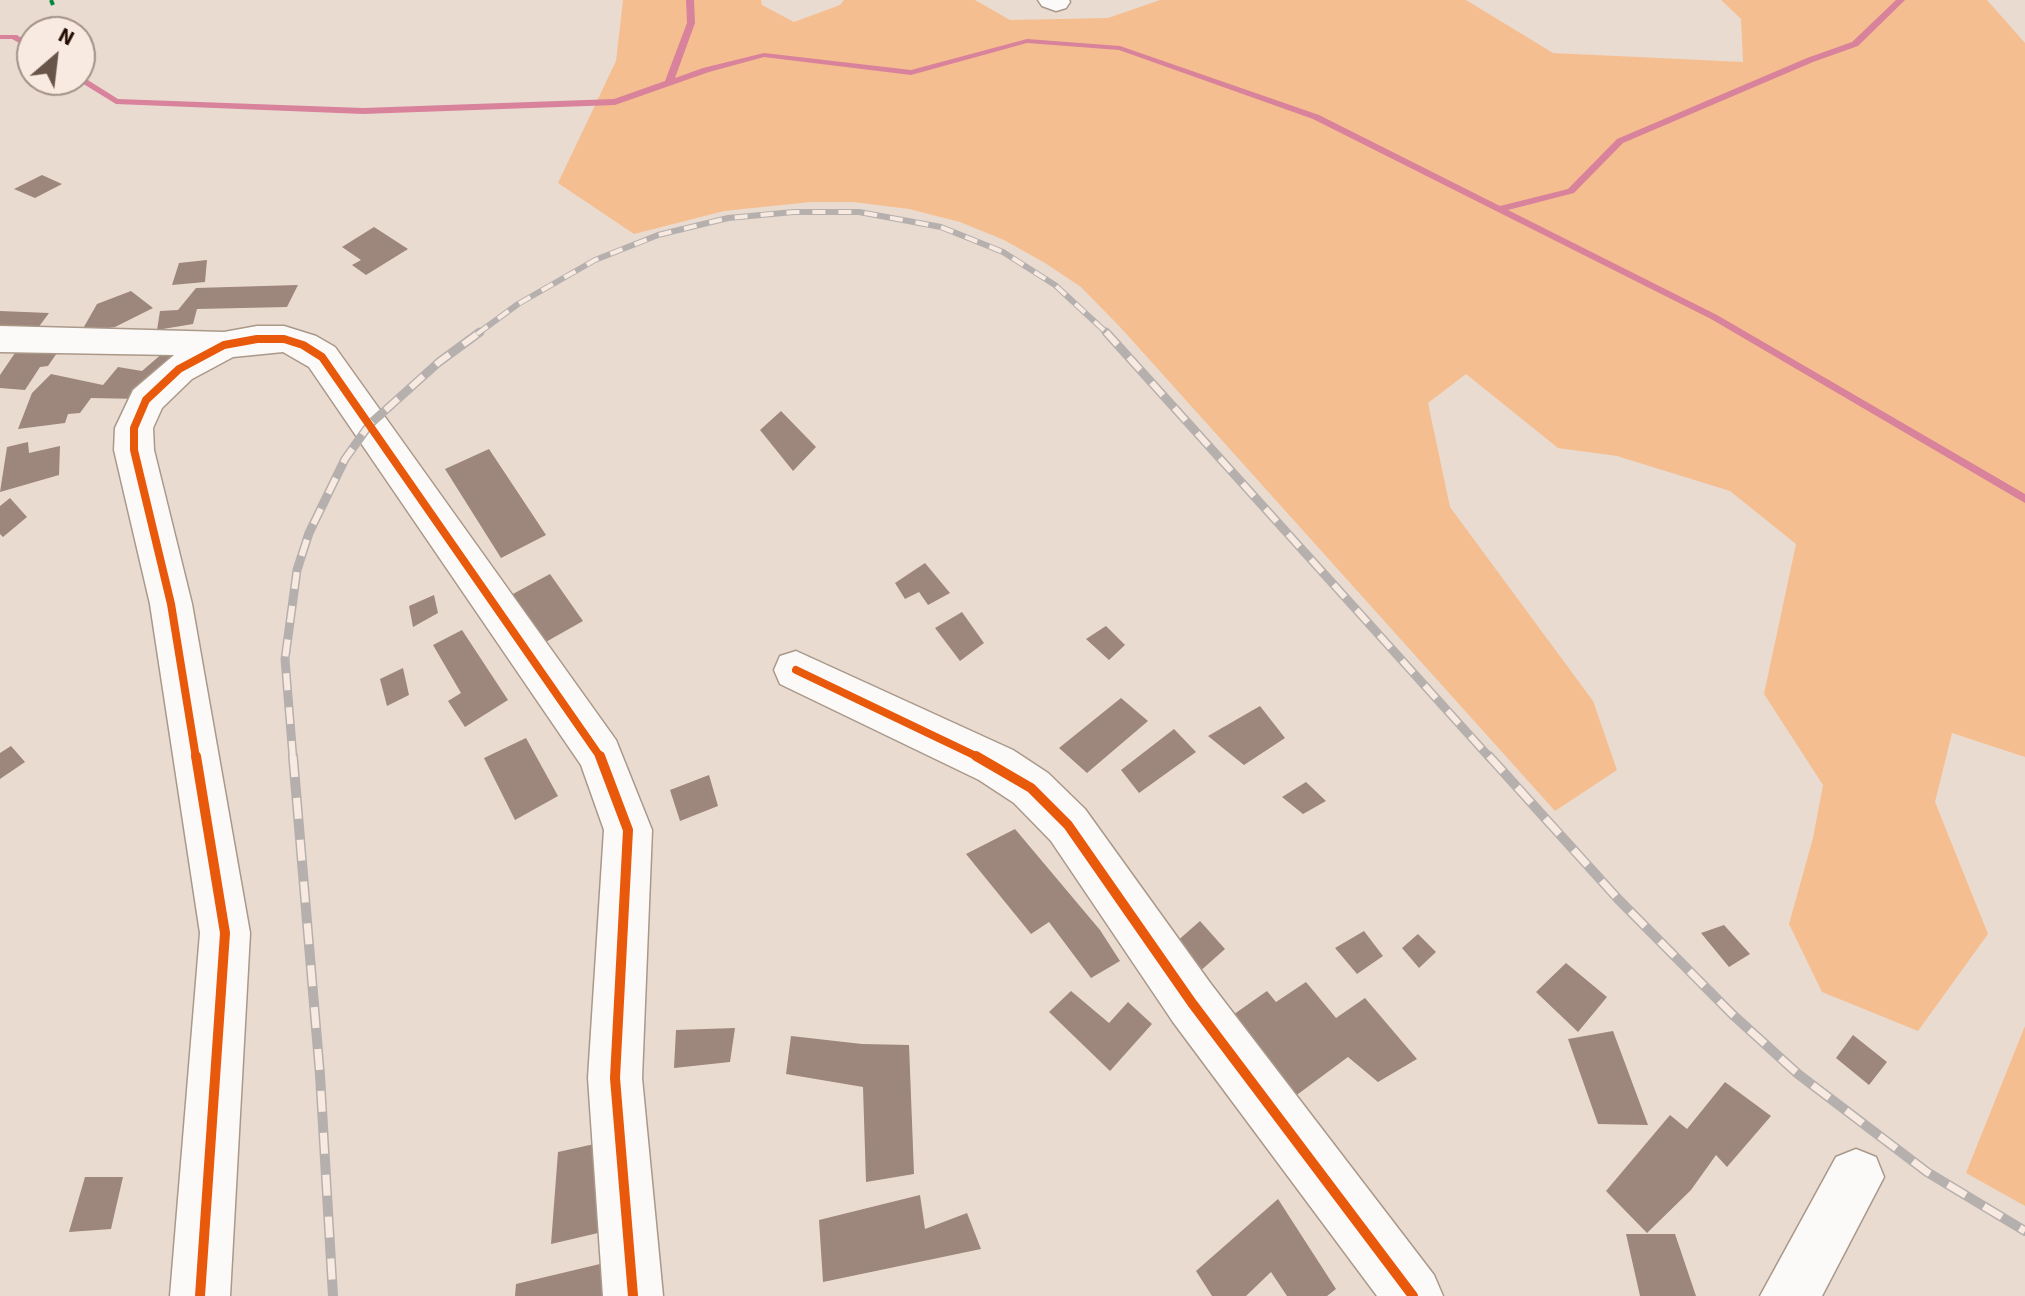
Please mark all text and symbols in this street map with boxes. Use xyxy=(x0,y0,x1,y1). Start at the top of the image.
north arrow xyxy=(16,16,96,96)
text: N xyxy=(52,19,80,54)

